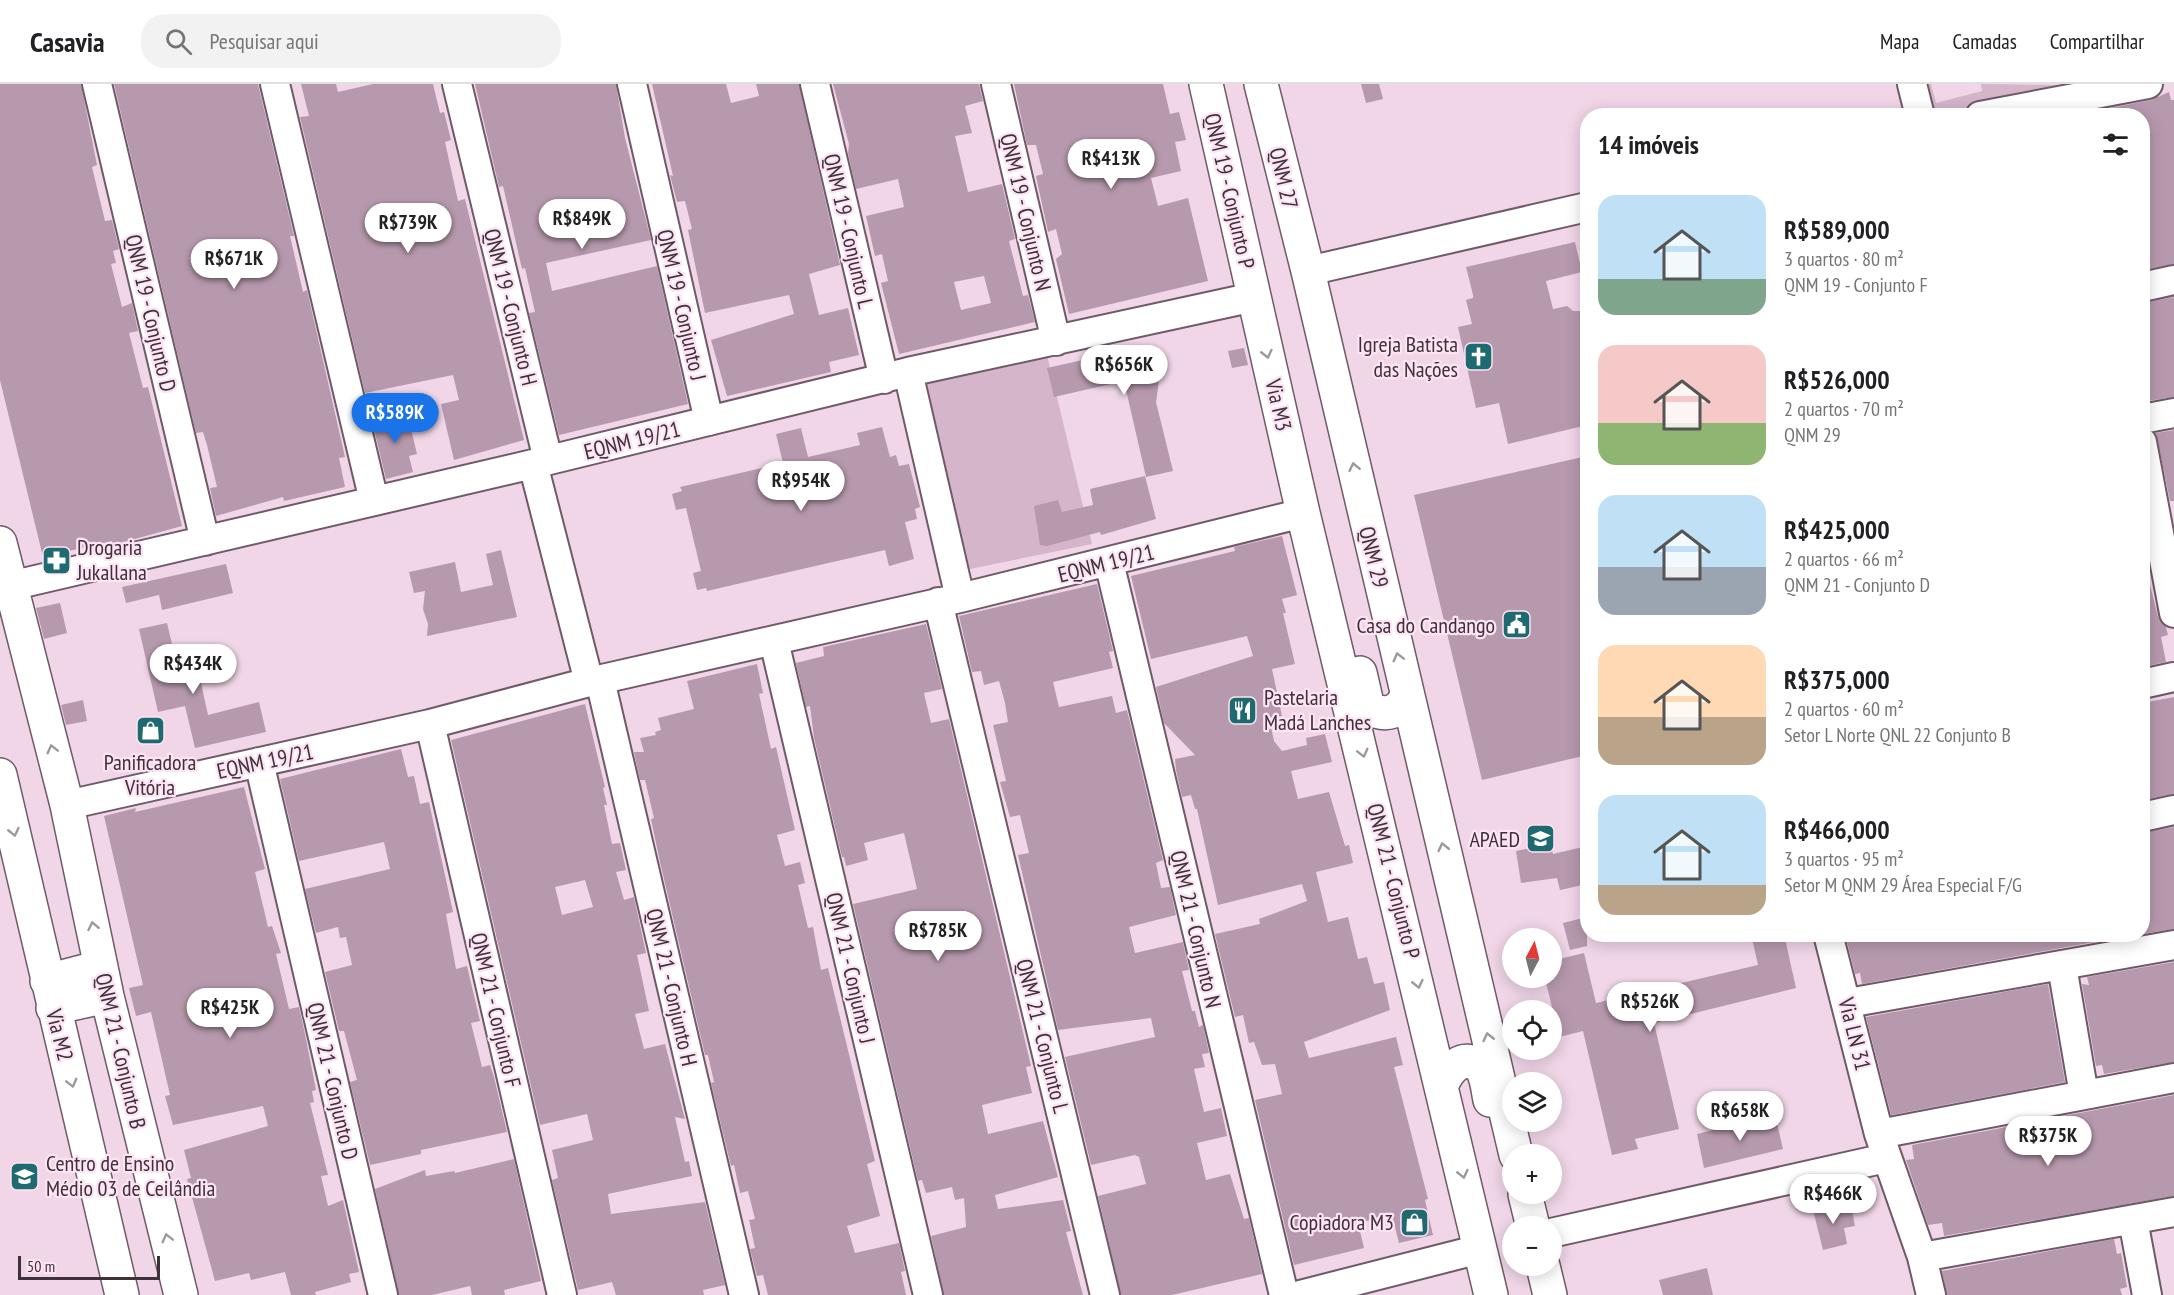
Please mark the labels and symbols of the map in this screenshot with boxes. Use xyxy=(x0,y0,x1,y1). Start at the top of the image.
street label: QNM 19 - Conjunto P xyxy=(1198,110,1262,272)
street label: QNM 19 - Conjunto N xyxy=(994,130,1058,294)
pin: R$413K xyxy=(1062,139,1160,190)
street label: QNM 27 xyxy=(1263,144,1305,212)
street label: QNM 19 - Conjunto L xyxy=(818,151,880,311)
pin: R$849K xyxy=(533,199,631,250)
pin: R$739K xyxy=(359,203,457,254)
street label: QNM 19 - Conjunto H xyxy=(478,226,544,388)
street label: QNM 19 - Conjunto J xyxy=(651,227,713,383)
street label: QNM 19 - Conjunto D xyxy=(119,232,183,394)
pin: R$671K xyxy=(185,239,283,290)
place label: Igreja Batista das Nações xyxy=(1358,330,1458,383)
church icon: Igreja Batista das Nações xyxy=(1463,341,1495,373)
pin: R$656K xyxy=(1075,345,1173,396)
one-way arrow xyxy=(1260,349,1273,359)
street label: Via M3 xyxy=(1259,375,1299,434)
pin: R$589K xyxy=(346,393,444,444)
street label: EQNM 19/21 xyxy=(581,415,683,465)
pin: R$954K xyxy=(752,461,850,512)
one-way arrow xyxy=(1348,463,1361,473)
street label: QNM 29 xyxy=(1353,523,1395,591)
place label: Drogaria Jukallana xyxy=(76,533,147,586)
street label: EQNM 19/21 xyxy=(1055,538,1157,588)
pharmacy icon: Drogaria Jukallana xyxy=(40,544,72,576)
public building icon: Casa do Candango xyxy=(1500,609,1532,641)
place label: Casa do Candango xyxy=(1357,611,1495,639)
pin: R$434K xyxy=(144,644,242,695)
one-way arrow xyxy=(1393,652,1406,662)
place label: Pastelaria Madá Lanches xyxy=(1264,683,1371,736)
restaurant icon: Pastelaria Madá Lanches xyxy=(1227,694,1259,726)
shop icon: Panificadora Vitória xyxy=(134,714,166,746)
street label: EQNM 19/21 xyxy=(214,737,316,785)
one-way arrow xyxy=(47,744,59,755)
place label: Panificadora Vitória xyxy=(104,748,196,801)
one-way arrow xyxy=(1356,748,1369,758)
street label: QNM 21 - Conjunto P xyxy=(1361,800,1427,962)
school or university icon: APAED xyxy=(1525,823,1557,855)
place label: APAED xyxy=(1469,825,1520,853)
one-way arrow xyxy=(6,827,19,837)
one-way arrow xyxy=(1437,842,1450,852)
street label: QNM 21 - Conjunto N xyxy=(1164,847,1228,1011)
street label: QNM 21 - Conjunto J xyxy=(820,890,882,1046)
street label: QNM 21 - Conjunto H xyxy=(640,905,704,1069)
pin: R$785K xyxy=(889,911,987,962)
one-way arrow xyxy=(87,921,100,931)
north arrow xyxy=(1502,928,1562,988)
street label: QNM 21 - Conjunto F xyxy=(465,930,527,1090)
street label: QNM 21 - Conjunto L xyxy=(1010,956,1076,1116)
street label: QNM 21 - Conjunto B xyxy=(89,970,153,1132)
one-way arrow xyxy=(1411,978,1424,988)
pin: R$526K xyxy=(1601,982,1699,1033)
pin: R$425K xyxy=(181,988,279,1039)
street label: Via LN 31 xyxy=(1832,994,1878,1073)
street label: QNM 21 - Conjunto D xyxy=(301,1000,365,1162)
street label: Via M2 xyxy=(40,1005,80,1064)
one-way arrow xyxy=(1482,1032,1495,1042)
one-way arrow xyxy=(64,1078,77,1088)
pin: R$658K xyxy=(1691,1091,1789,1142)
pin: R$375K xyxy=(1999,1116,2097,1167)
place label: Centro de Ensino Médio 03 de Ceilândia xyxy=(46,1149,215,1202)
school or university icon: Centro de Ensino Médio 03 de Ceilândia xyxy=(9,1160,41,1192)
one-way arrow xyxy=(1456,1168,1469,1178)
pin: R$466K xyxy=(1784,1174,1882,1225)
shop icon: Copiadora M3 xyxy=(1399,1206,1431,1238)
place label: Copiadora M3 xyxy=(1289,1208,1394,1236)
one-way arrow xyxy=(162,1233,175,1243)
scale bar xyxy=(18,1253,160,1280)

